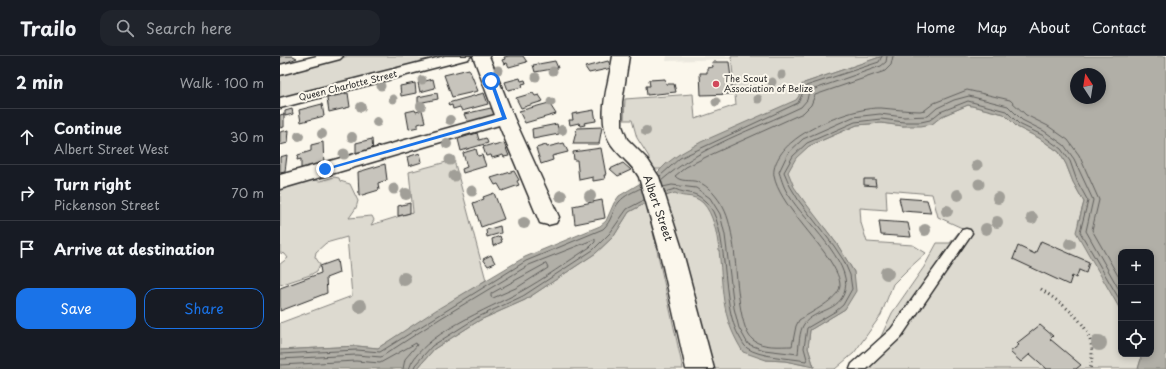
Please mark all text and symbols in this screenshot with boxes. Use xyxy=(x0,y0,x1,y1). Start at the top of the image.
search box xyxy=(100,10,380,46)
text: Trailo xyxy=(20,14,76,42)
text: Search here xyxy=(146,16,232,39)
icon: search xyxy=(114,17,136,39)
text: Home xyxy=(916,17,955,38)
text: Map xyxy=(977,17,1007,38)
text: About xyxy=(1029,17,1070,38)
text: Contact xyxy=(1092,17,1146,38)
street label: Queen Charlotte Street xyxy=(297,66,399,104)
north arrow xyxy=(1070,68,1106,104)
text: 2 min xyxy=(16,69,63,95)
place label: The Scout Association of Belize xyxy=(724,71,813,95)
route start xyxy=(482,72,500,90)
text: Walk · 100 m xyxy=(180,73,264,92)
marker: The Scout Association of Belize xyxy=(711,79,721,89)
text: Continue xyxy=(54,116,122,139)
icon: ahead xyxy=(16,126,38,148)
text: 30 m xyxy=(230,127,264,146)
text: Albert Street West xyxy=(54,139,169,158)
route end xyxy=(316,160,334,178)
text: Turn right xyxy=(54,172,131,195)
street label: Albert Street xyxy=(639,172,678,244)
icon: right xyxy=(16,182,38,204)
text: 70 m xyxy=(231,183,264,202)
text: Pickenson Street xyxy=(54,195,159,214)
text: Arrive at destination xyxy=(54,237,215,260)
icon: arrive xyxy=(16,238,38,260)
map controls xyxy=(1118,249,1154,357)
button: + xyxy=(1118,249,1154,285)
button: − xyxy=(1118,285,1154,321)
button: Save xyxy=(16,288,136,329)
button: Share xyxy=(144,288,264,329)
button: locate xyxy=(1118,321,1154,357)

